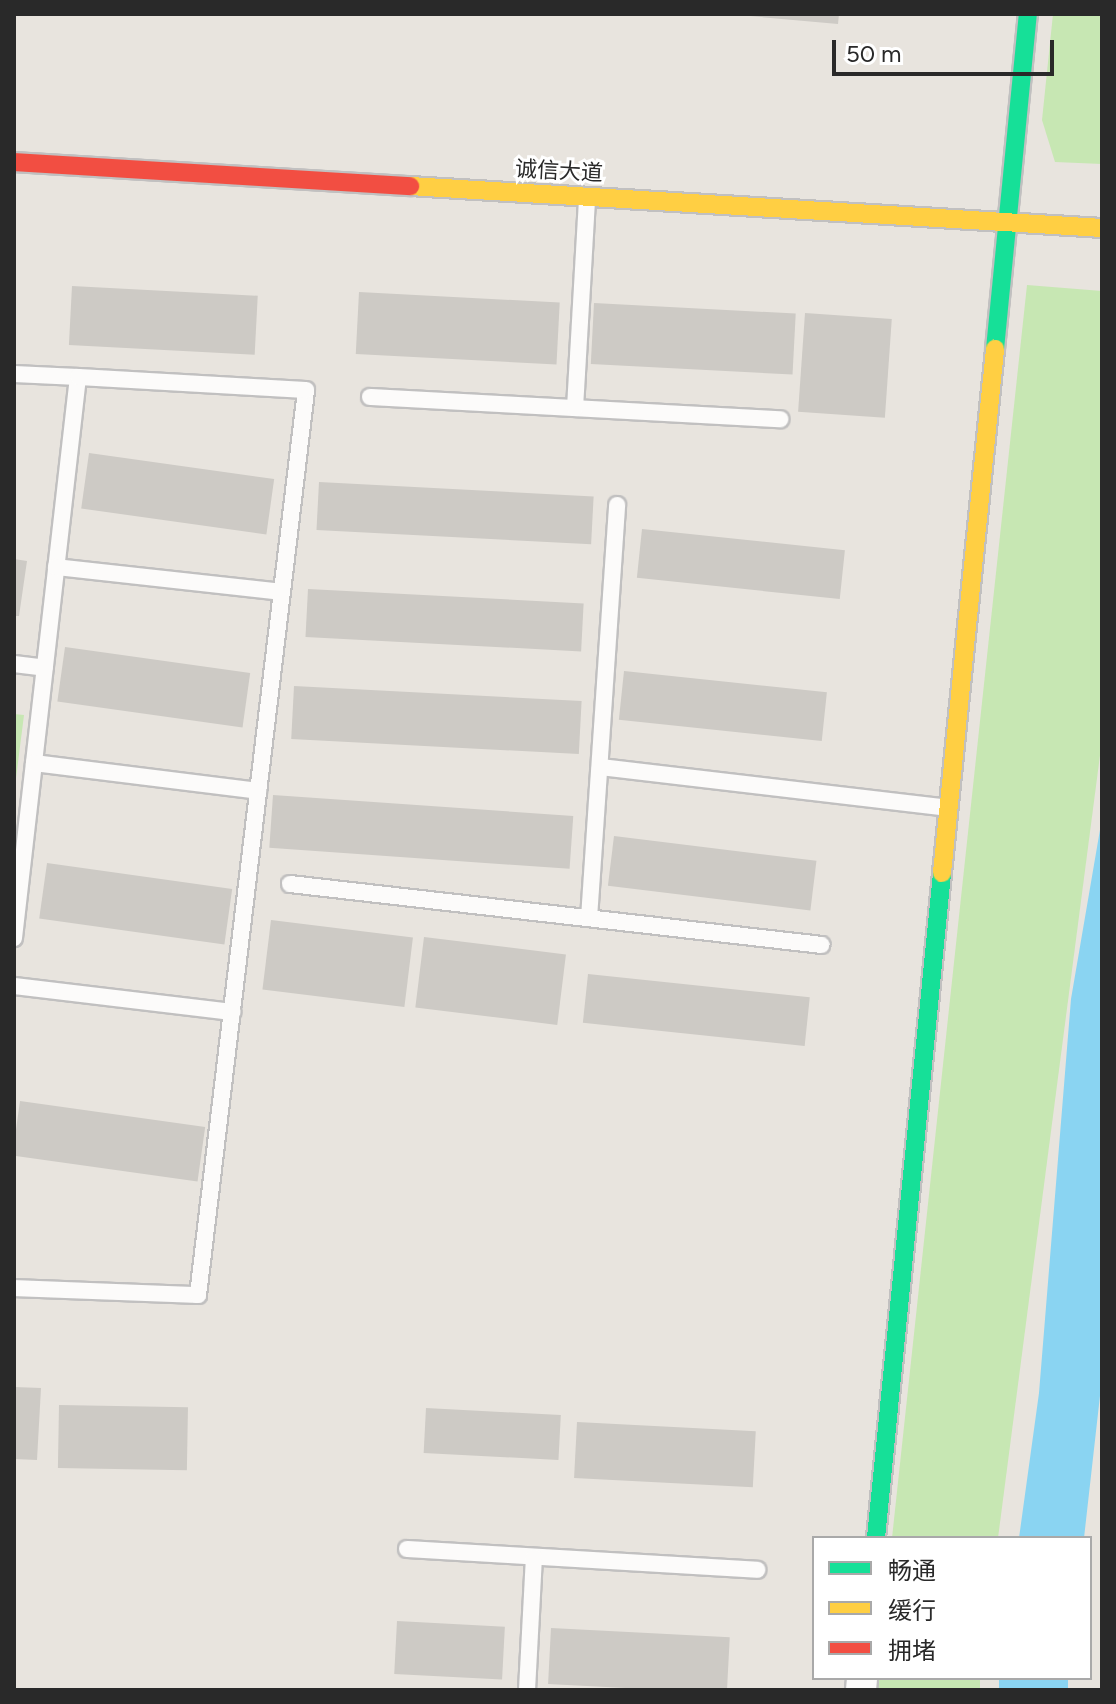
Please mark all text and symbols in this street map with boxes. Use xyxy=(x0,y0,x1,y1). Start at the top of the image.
scale bar xyxy=(836,24,1058,74)
text: 50 m xyxy=(846,39,902,68)
street label: 诚信大道 xyxy=(514,156,604,186)
legend xyxy=(812,1536,1092,1680)
text: 畅通 xyxy=(888,1556,936,1585)
text: 缓行 xyxy=(888,1596,936,1625)
text: 拥堵 xyxy=(888,1636,936,1665)

